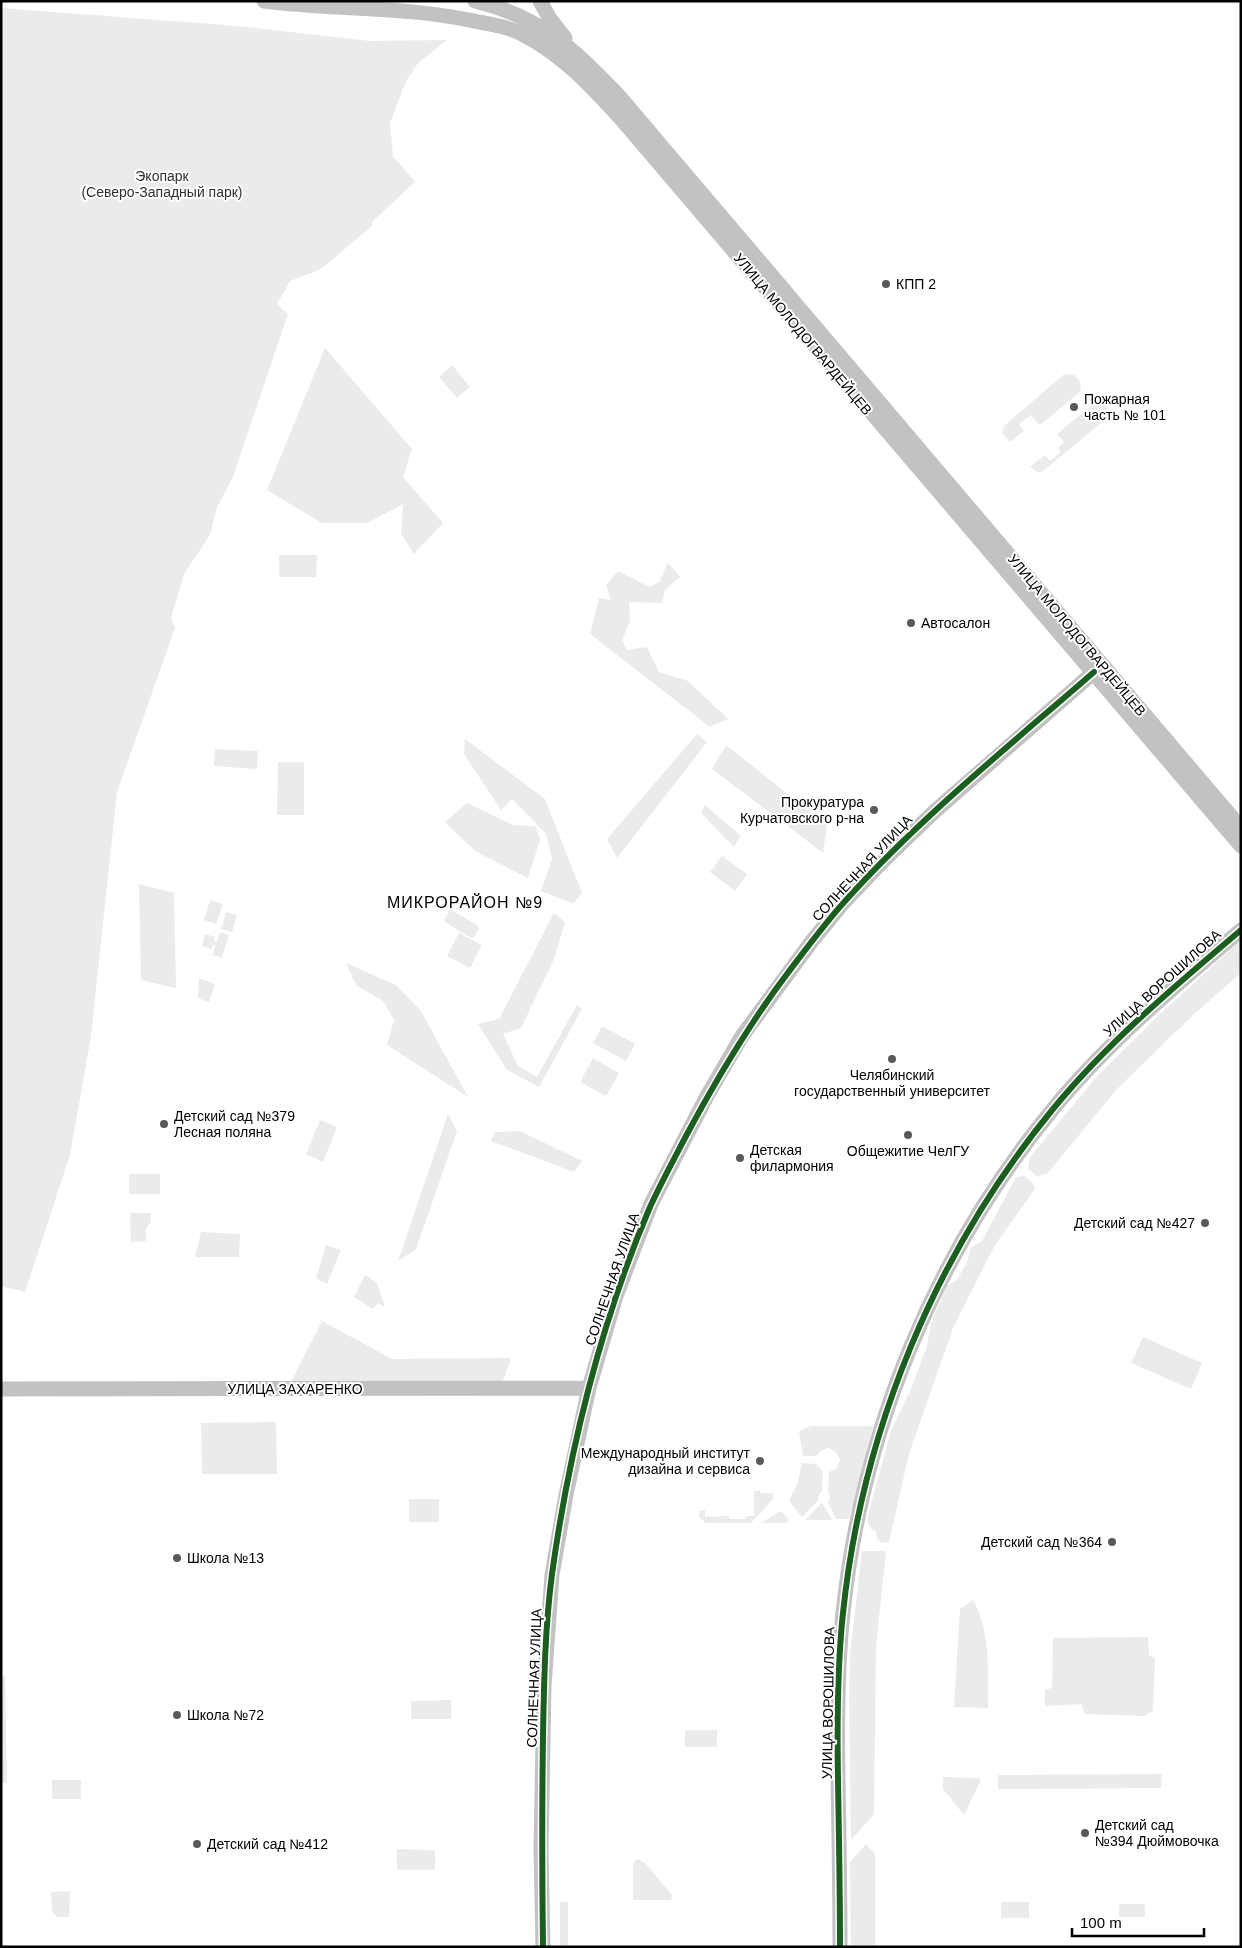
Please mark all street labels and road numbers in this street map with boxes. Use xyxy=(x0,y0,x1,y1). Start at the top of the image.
street label: УЛИЦА МОЛОДОГВАРДЕЙЦЕВ xyxy=(731,249,876,418)
street label: УЛИЦА МОЛОДОГВАРДЕЙЦЕВ xyxy=(1005,550,1150,719)
street label: СОЛНЕЧНАЯ УЛИЦА xyxy=(809,811,916,924)
street label: УЛИЦА ВОРОШИЛОВА xyxy=(1100,926,1224,1040)
street label: СОЛНЕЧНАЯ УЛИЦА xyxy=(582,1210,642,1347)
street label: УЛИЦА ЗАХАРЕНКО xyxy=(227,1381,363,1397)
street label: СОЛНЕЧНАЯ УЛИЦА xyxy=(524,1607,544,1748)
street label: УЛИЦА ВОРОШИЛОВА xyxy=(819,1626,837,1779)

